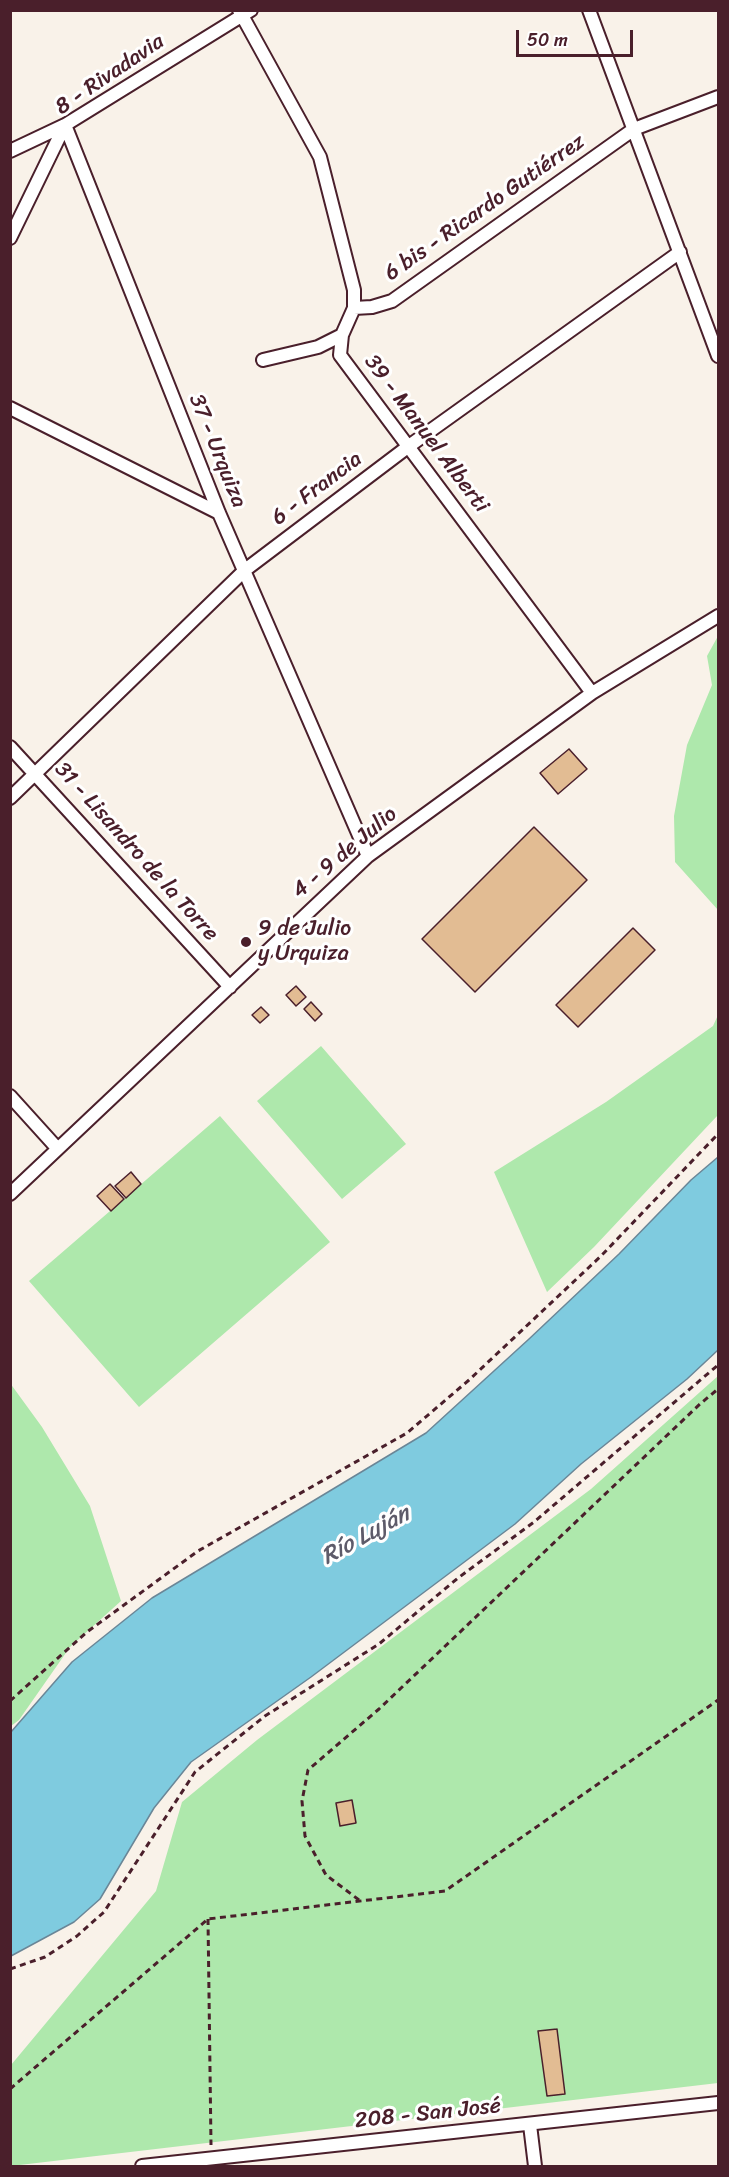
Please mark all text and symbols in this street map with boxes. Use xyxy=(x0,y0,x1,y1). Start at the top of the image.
scale bar xyxy=(519,18,636,56)
text: 50 m xyxy=(527,24,568,56)
street label: 8 - Rivadavia xyxy=(51,29,169,121)
street label: 6 bis - Ricardo Gutiérrez xyxy=(380,129,590,287)
street label: 39 - Manuel Alberti xyxy=(358,350,494,518)
street label: 37 - Urquiza xyxy=(182,390,252,512)
street label: 6 - Francia xyxy=(267,447,367,531)
street label: 31 - Lisandro de la Torre xyxy=(49,757,223,947)
street label: 4 - 9 de Julio xyxy=(287,802,403,904)
place label: 9 de Julio y Urquiza xyxy=(258,916,351,968)
marker: 9 de Julio y Urquiza xyxy=(239,935,253,949)
water label: Río Luján xyxy=(317,1500,415,1572)
street label: 208 - San José xyxy=(354,2093,502,2135)

